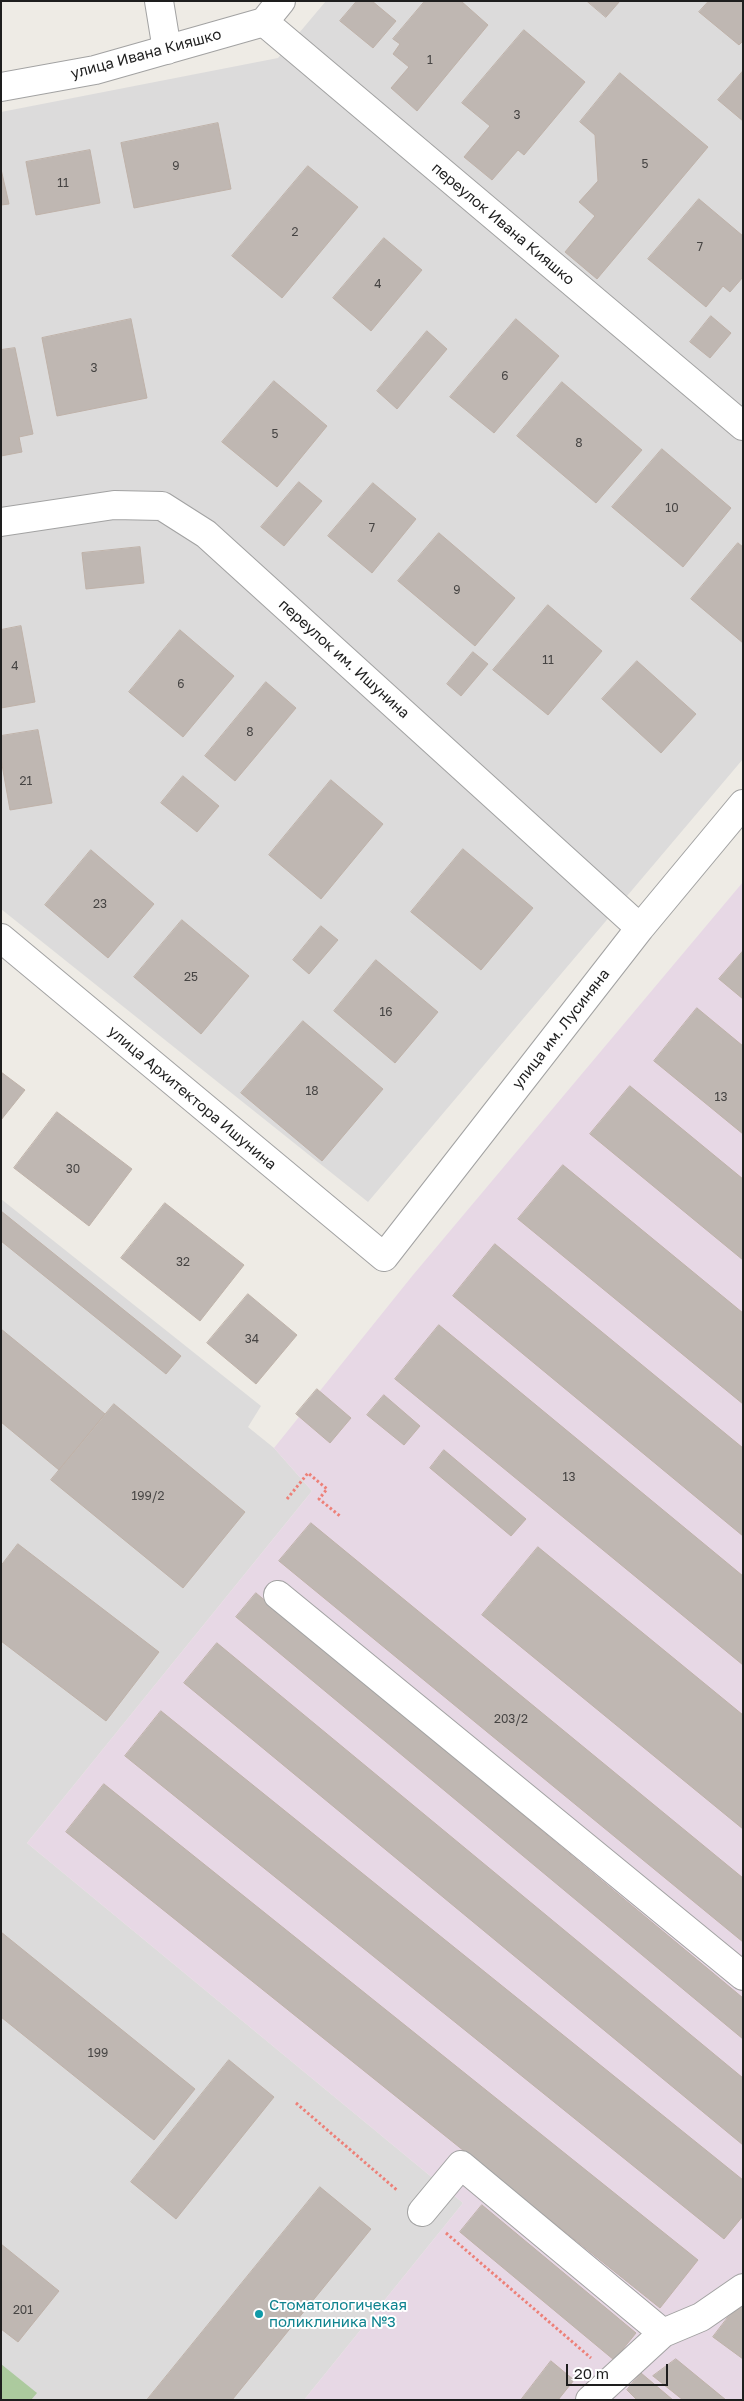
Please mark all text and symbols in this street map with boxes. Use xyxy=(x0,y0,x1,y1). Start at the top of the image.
street label: улица Ивана Кияшко xyxy=(69,25,223,83)
house number: 1 xyxy=(427,53,433,67)
house number: 3 xyxy=(513,108,521,122)
house number: 5 xyxy=(642,157,648,171)
house number: 9 xyxy=(172,159,180,173)
street label: переулок Ивана Кияшко xyxy=(428,159,578,289)
house number: 11 xyxy=(57,176,69,190)
house number: 2 xyxy=(292,225,298,239)
house number: 7 xyxy=(697,240,703,254)
house number: 4 xyxy=(374,277,382,291)
house number: 3 xyxy=(90,361,98,375)
house number: 6 xyxy=(501,369,509,383)
house number: 5 xyxy=(272,427,278,441)
house number: 8 xyxy=(575,436,583,450)
house number: 10 xyxy=(665,501,679,515)
house number: 7 xyxy=(369,521,375,535)
house number: 9 xyxy=(453,583,461,597)
street label: переулок им. Ишунина xyxy=(275,596,413,722)
house number: 11 xyxy=(542,653,554,667)
house number: 4 xyxy=(11,659,19,673)
house number: 6 xyxy=(177,677,185,691)
house number: 8 xyxy=(246,725,254,739)
house number: 21 xyxy=(20,774,32,788)
house number: 23 xyxy=(93,897,107,911)
street label: улица им. Лусиняна xyxy=(509,965,613,1093)
house number: 25 xyxy=(184,970,198,984)
house number: 16 xyxy=(379,1005,393,1019)
street label: улица Архитектора Ишунина xyxy=(104,1022,280,1174)
house number: 18 xyxy=(305,1084,319,1098)
house number: 13 xyxy=(715,1090,727,1104)
house number: 30 xyxy=(66,1162,80,1176)
house number: 32 xyxy=(176,1255,190,1269)
house number: 34 xyxy=(245,1332,259,1346)
house number: 13 xyxy=(563,1470,575,1484)
house number: 199/2 xyxy=(131,1489,165,1503)
house number: 203/2 xyxy=(494,1712,528,1726)
house number: 199 xyxy=(88,2046,108,2060)
place label: Стоматологичекая поликлиника №3 xyxy=(269,2296,407,2331)
house number: 201 xyxy=(13,2303,33,2317)
marker: Стоматологичекая поликлиника №3 xyxy=(253,2308,265,2320)
scale bar xyxy=(569,2354,672,2386)
text: 20 m xyxy=(574,2364,609,2382)

